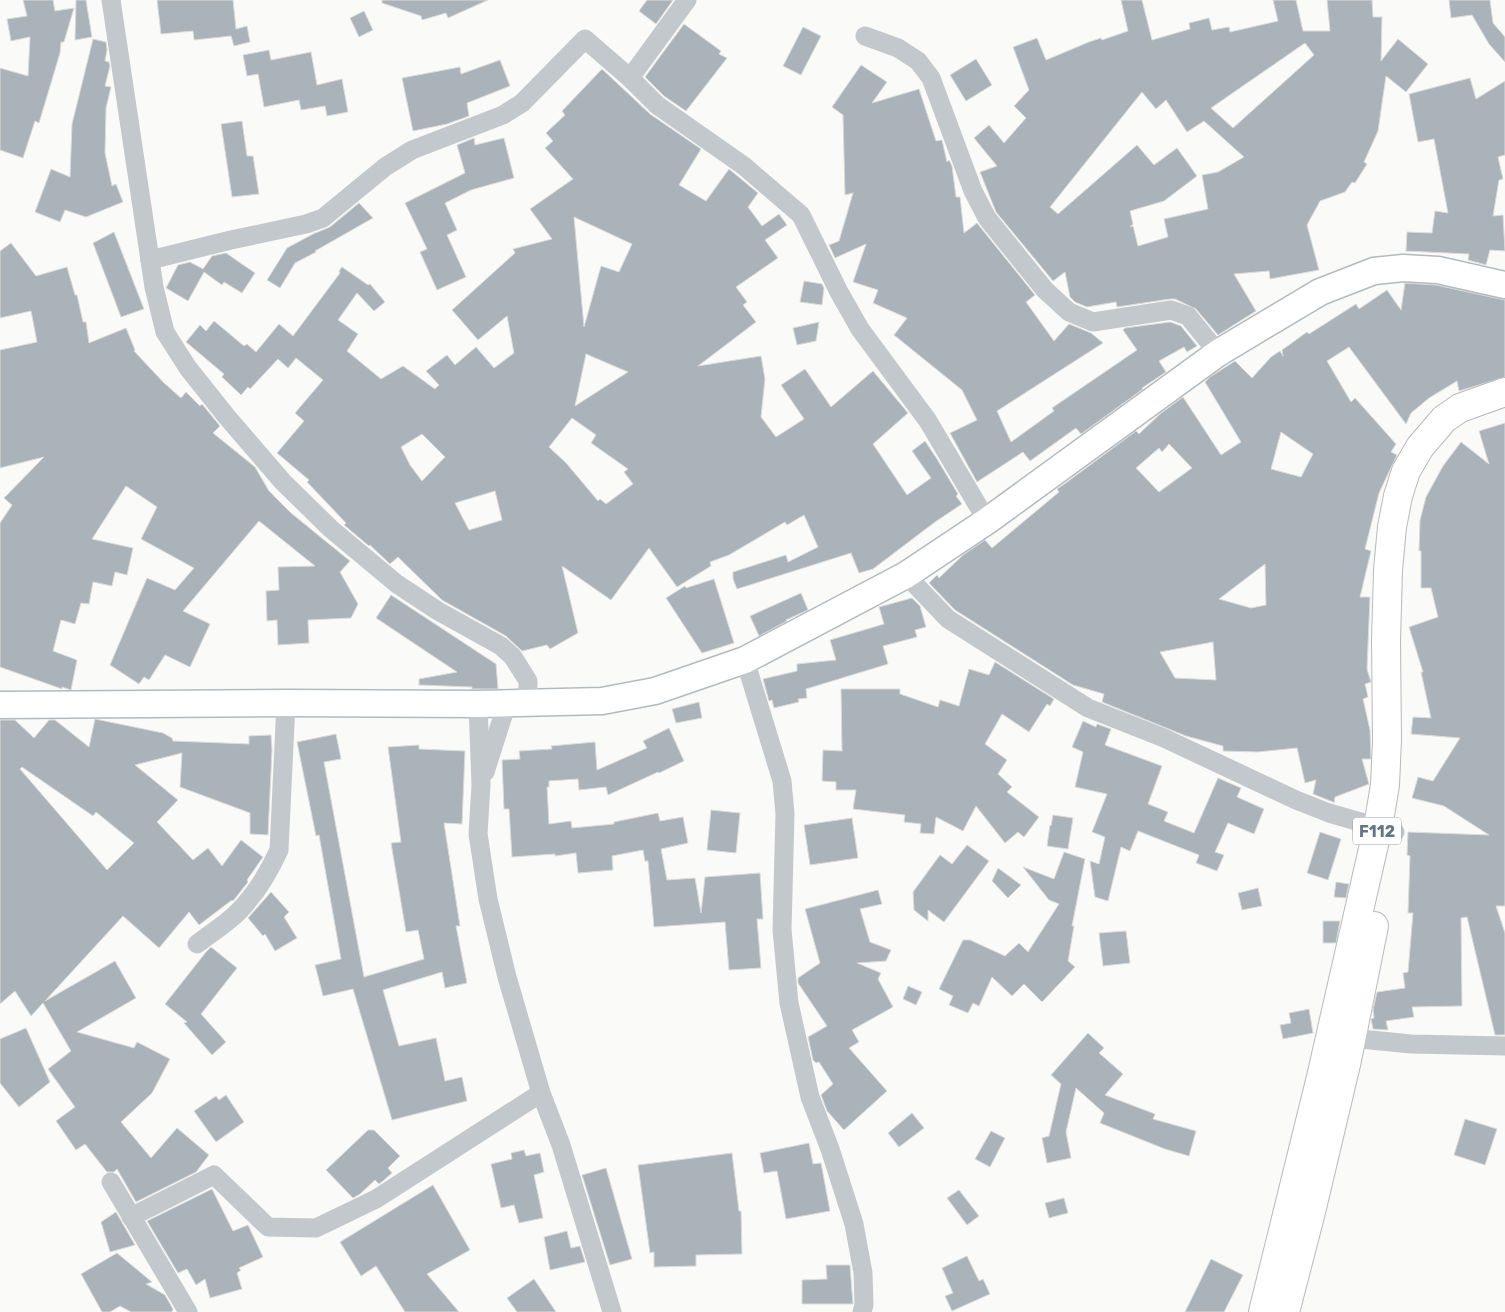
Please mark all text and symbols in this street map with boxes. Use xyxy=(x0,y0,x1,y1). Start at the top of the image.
road number: F112 xyxy=(1353,818,1401,844)

